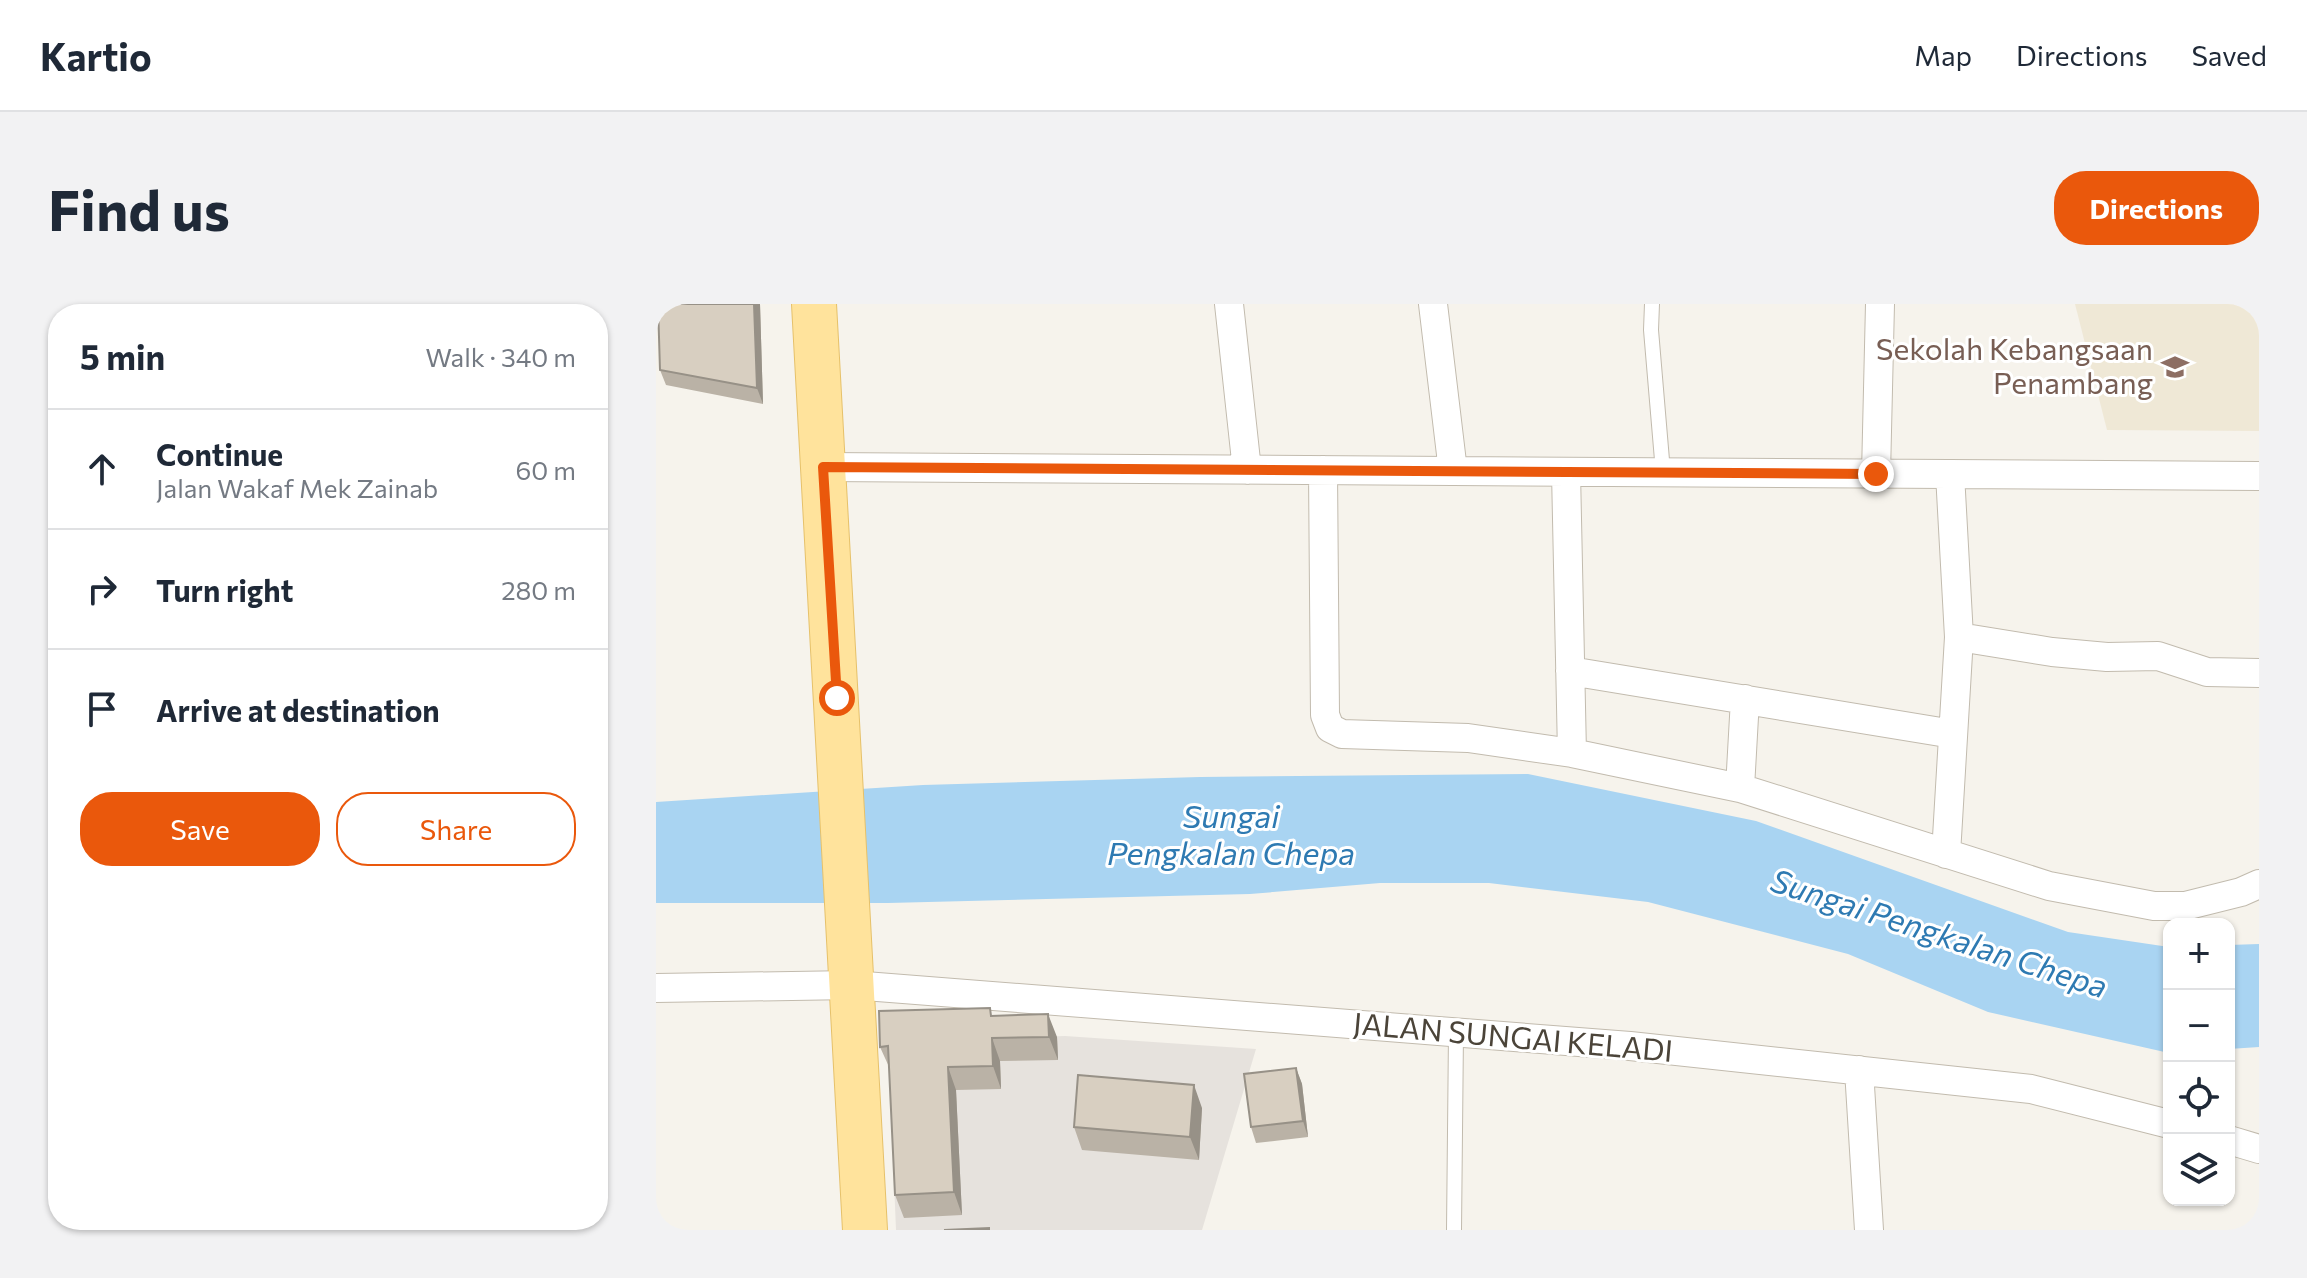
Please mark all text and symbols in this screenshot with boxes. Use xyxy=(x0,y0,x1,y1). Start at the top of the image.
text: Kartio xyxy=(40,32,152,79)
text: Map xyxy=(1914,38,1972,72)
text: Directions xyxy=(2016,38,2147,72)
text: Saved xyxy=(2191,38,2267,72)
button: Directions xyxy=(2054,171,2259,245)
text: Find us xyxy=(48,174,230,243)
place label: Sekolah Kebangsaan Penambang xyxy=(1876,329,2153,400)
text: 5 min xyxy=(80,335,165,377)
text: Walk · 340 m xyxy=(425,341,576,372)
school or university icon: Sekolah Kebangsaan Penambang xyxy=(2160,352,2190,382)
text: Continue xyxy=(156,435,283,472)
icon: ahead xyxy=(80,447,124,491)
text: 60 m xyxy=(516,454,576,485)
route end xyxy=(1858,456,1894,492)
text: Jalan Wakaf Mek Zainab xyxy=(156,472,438,503)
icon: right xyxy=(80,567,124,611)
text: Turn right xyxy=(156,571,293,608)
text: 280 m xyxy=(501,574,576,605)
route start xyxy=(819,680,855,716)
icon: arrive xyxy=(80,687,124,731)
text: Arrive at destination xyxy=(156,691,440,728)
button: Save xyxy=(80,792,320,866)
button: Share xyxy=(336,792,576,866)
water label: Sungai Pengkalan Chepa xyxy=(1107,795,1355,872)
water label: Sungai Pengkalan Chepa xyxy=(1766,859,2113,1005)
map controls xyxy=(2163,918,2235,1206)
button: + xyxy=(2163,918,2235,990)
button: − xyxy=(2163,990,2235,1062)
street label: JALAN SUNGAI KELADI xyxy=(1352,1003,1675,1068)
button: locate xyxy=(2163,1062,2235,1134)
button: layers xyxy=(2163,1134,2235,1206)

